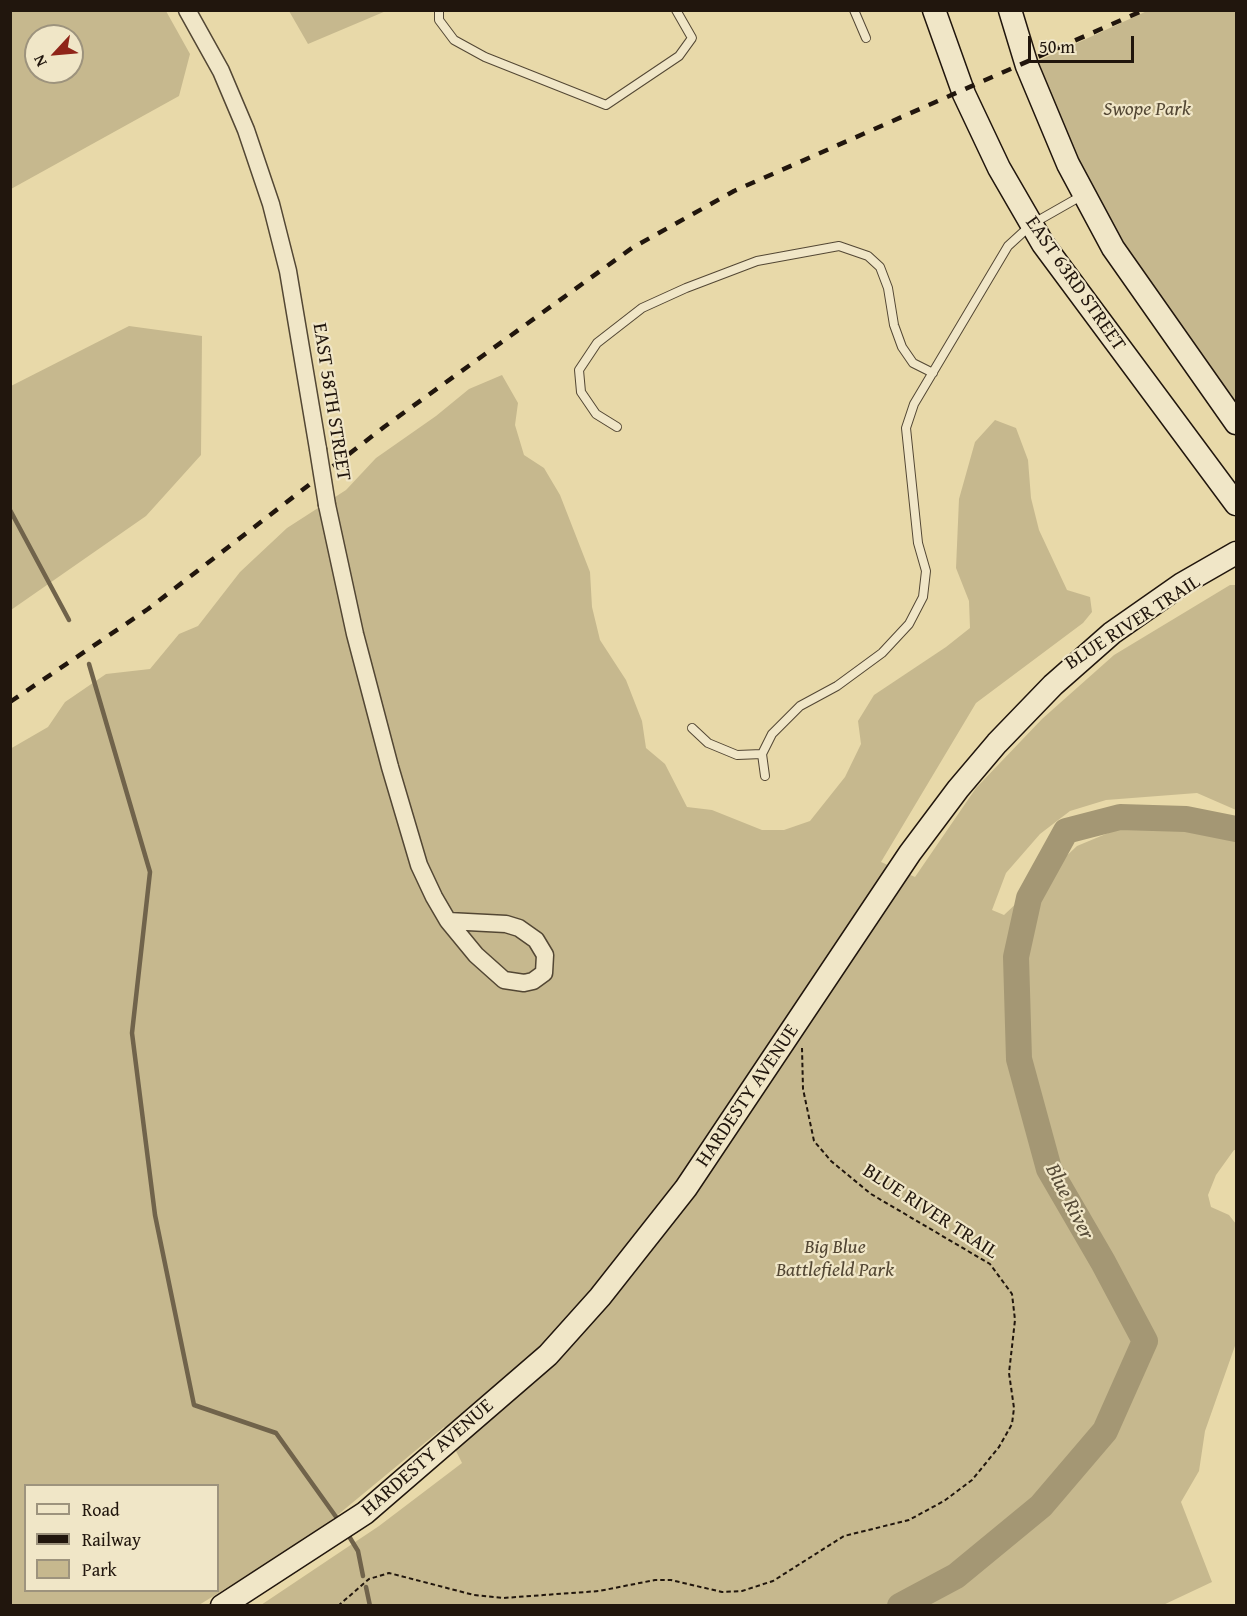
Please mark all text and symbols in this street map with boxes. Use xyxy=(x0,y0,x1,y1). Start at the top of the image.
north arrow xyxy=(24,24,84,84)
scale bar xyxy=(1031,24,1138,62)
text: 50 m xyxy=(1039,33,1075,60)
text: N xyxy=(26,51,53,71)
park label: Swope Park xyxy=(1103,98,1191,122)
street label: EAST 63RD STREET xyxy=(1020,212,1130,356)
street label: EAST 58TH STREET xyxy=(307,321,355,483)
street label: BLUE RIVER TRAIL xyxy=(1061,570,1205,676)
street label: HARDESTY AVENUE xyxy=(691,1020,805,1172)
street label: BLUE RIVER TRAIL xyxy=(858,1159,1002,1265)
water label: Blue River xyxy=(1039,1160,1099,1244)
park label: Big Blue Battlefield Park xyxy=(776,1236,894,1283)
street label: HARDESTY AVENUE xyxy=(357,1394,499,1522)
legend xyxy=(24,1484,219,1592)
text: Road xyxy=(82,1496,120,1523)
text: Railway xyxy=(82,1526,141,1553)
text: Park xyxy=(82,1556,117,1583)

